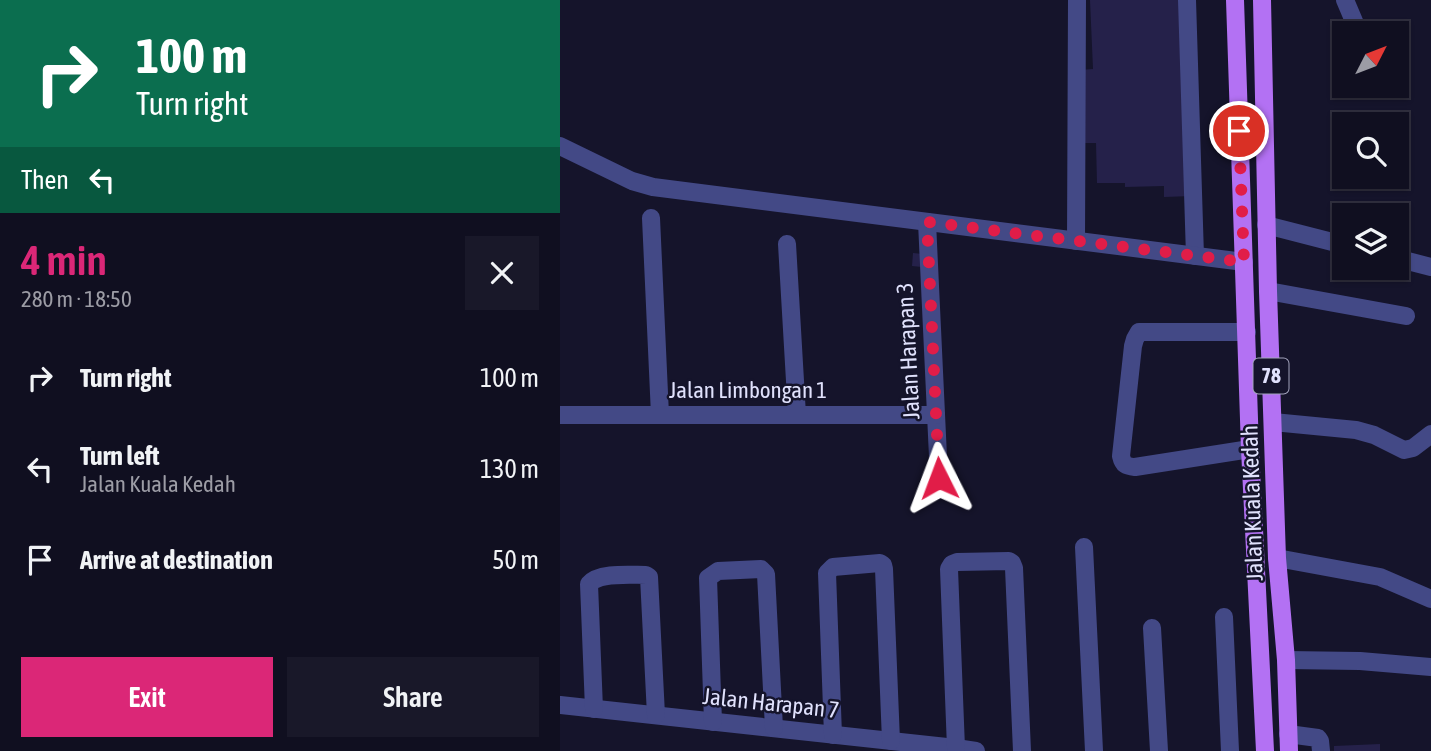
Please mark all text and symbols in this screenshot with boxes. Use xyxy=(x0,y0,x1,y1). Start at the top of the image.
north arrow xyxy=(1332,21,1409,98)
map controls xyxy=(1332,21,1409,280)
text: 100 m xyxy=(136,27,247,83)
icon: right xyxy=(21,28,112,119)
text: Turn right xyxy=(136,85,249,122)
pin xyxy=(1209,101,1269,161)
icon: arrive xyxy=(1220,112,1258,150)
button: search xyxy=(1332,112,1409,189)
icon: left xyxy=(83,161,121,199)
text: Then xyxy=(21,165,69,195)
button: layers xyxy=(1332,203,1409,280)
text: 4 min xyxy=(21,236,107,284)
button: close xyxy=(465,236,539,310)
street label: Jalan Harapan 3 xyxy=(891,282,925,420)
text: 280 m · 18:50 xyxy=(21,286,132,312)
road number: 78 xyxy=(1254,358,1288,394)
icon: right xyxy=(21,359,59,397)
text: Turn right xyxy=(80,363,171,393)
text: 100 m xyxy=(480,363,539,393)
street label: Jalan Limbongan 1 xyxy=(669,377,827,403)
street label: Jalan Kuala Kedah xyxy=(1236,425,1268,581)
text: Turn left xyxy=(80,441,160,471)
position arrow xyxy=(902,441,976,515)
icon: left xyxy=(21,450,59,488)
text: 130 m xyxy=(480,454,539,484)
text: Jalan Kuala Kedah xyxy=(80,471,236,497)
icon: arrive xyxy=(21,541,59,579)
text: Arrive at destination xyxy=(80,545,273,575)
text: 50 m xyxy=(492,545,539,575)
button: Exit xyxy=(21,657,273,737)
button: Share xyxy=(287,657,539,737)
street label: Jalan Harapan 7 xyxy=(702,683,840,723)

